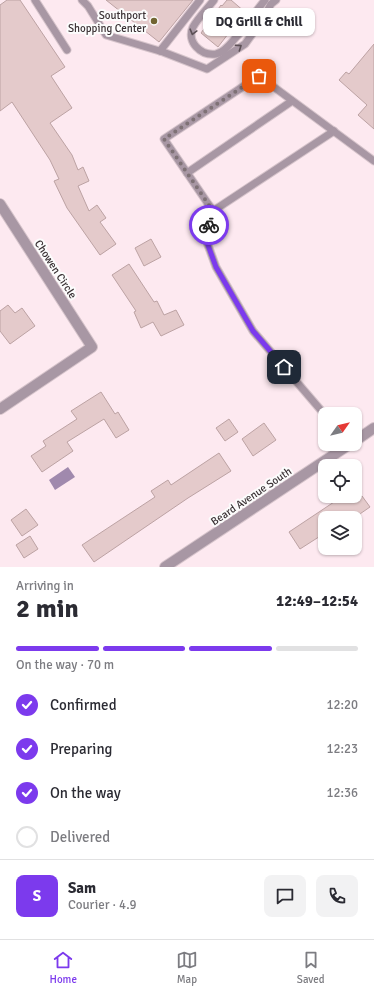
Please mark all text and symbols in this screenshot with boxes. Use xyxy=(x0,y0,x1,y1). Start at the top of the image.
callout: DQ Grill & Chill xyxy=(203,8,315,36)
place label: Southport Shopping Center xyxy=(68,9,146,35)
text: DQ Grill & Chill xyxy=(215,14,303,30)
marker: Southport Shopping Center xyxy=(149,16,159,26)
one-way arrow xyxy=(189,28,198,35)
one-way arrow xyxy=(235,45,242,52)
pin xyxy=(242,59,276,93)
icon: bag xyxy=(248,65,270,87)
courier xyxy=(189,205,229,245)
icon: bike xyxy=(198,214,220,236)
street label: Chowen Circle xyxy=(32,238,79,301)
pin xyxy=(267,350,301,384)
icon: home xyxy=(273,356,295,378)
north arrow xyxy=(318,407,362,451)
map controls xyxy=(318,407,362,555)
button: locate xyxy=(318,459,362,503)
street label: Beard Avenue South xyxy=(208,465,294,528)
button: layers xyxy=(318,511,362,555)
text: Arriving in xyxy=(16,578,74,594)
text: 12:49–12:54 xyxy=(276,592,358,610)
text: 2 min xyxy=(16,593,79,625)
text: On the way · 70 m xyxy=(16,657,114,673)
icon: check xyxy=(16,694,38,716)
text: Confirmed xyxy=(50,696,117,714)
text: 12:20 xyxy=(326,697,358,713)
icon: check xyxy=(16,738,38,760)
text: Preparing xyxy=(50,740,113,758)
text: 12:23 xyxy=(326,741,358,757)
icon: check xyxy=(16,782,38,804)
text: On the way xyxy=(50,784,121,802)
text: 12:36 xyxy=(326,785,358,801)
text: Delivered xyxy=(50,828,110,846)
button: chat xyxy=(264,875,306,917)
button: phone xyxy=(316,875,358,917)
text: Sam xyxy=(68,879,96,897)
text: S xyxy=(33,887,41,905)
text: Courier · 4.9 xyxy=(68,897,137,913)
tab: Home xyxy=(49,949,77,986)
tab: Map xyxy=(176,949,198,986)
tab: Saved xyxy=(297,949,325,986)

